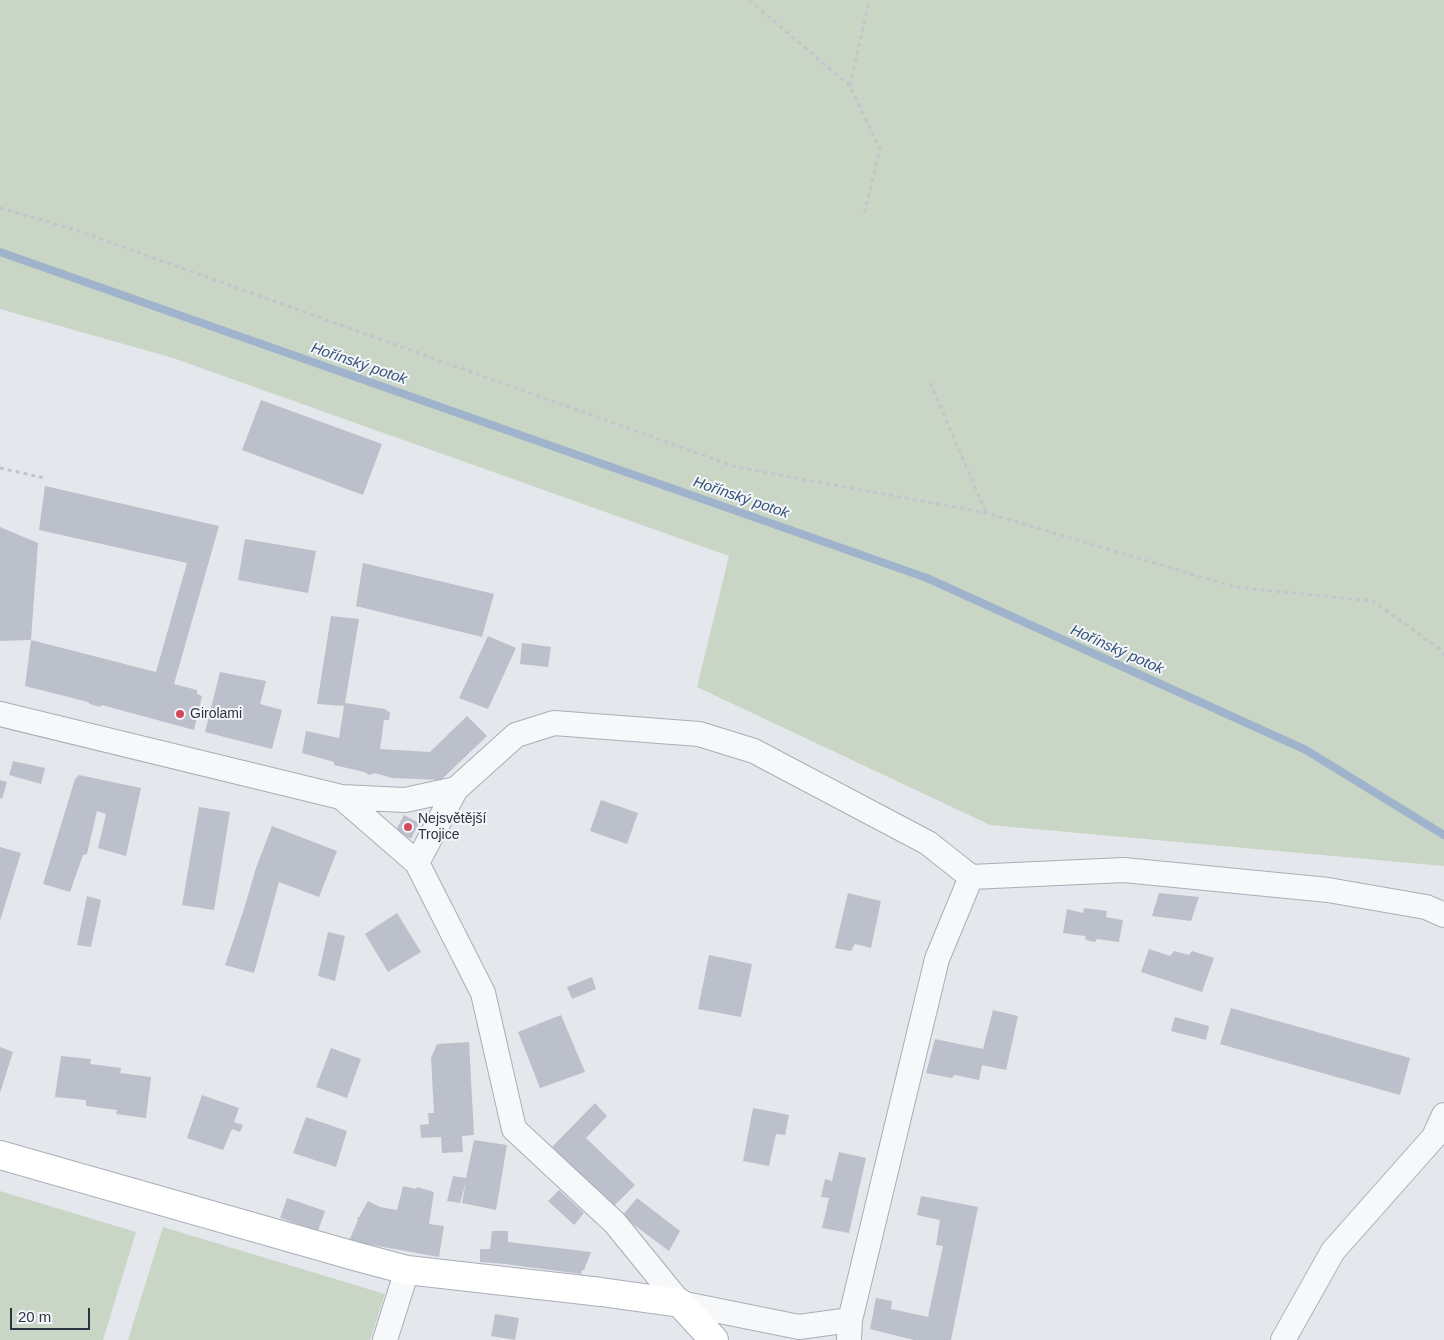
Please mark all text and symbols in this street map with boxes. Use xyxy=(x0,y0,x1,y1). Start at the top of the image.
water label: Hořínský potok xyxy=(309,339,409,389)
water label: Hořínský potok xyxy=(691,473,791,523)
water label: Hořínský potok xyxy=(1068,621,1166,679)
place label: Girolami xyxy=(190,706,242,722)
marker: Girolami xyxy=(174,708,186,720)
place label: Nejsvětější Trojice xyxy=(418,811,486,844)
marker: Nejsvětější Trojice xyxy=(402,821,414,833)
scale bar xyxy=(12,1298,92,1330)
text: 20 m xyxy=(18,1308,51,1325)

